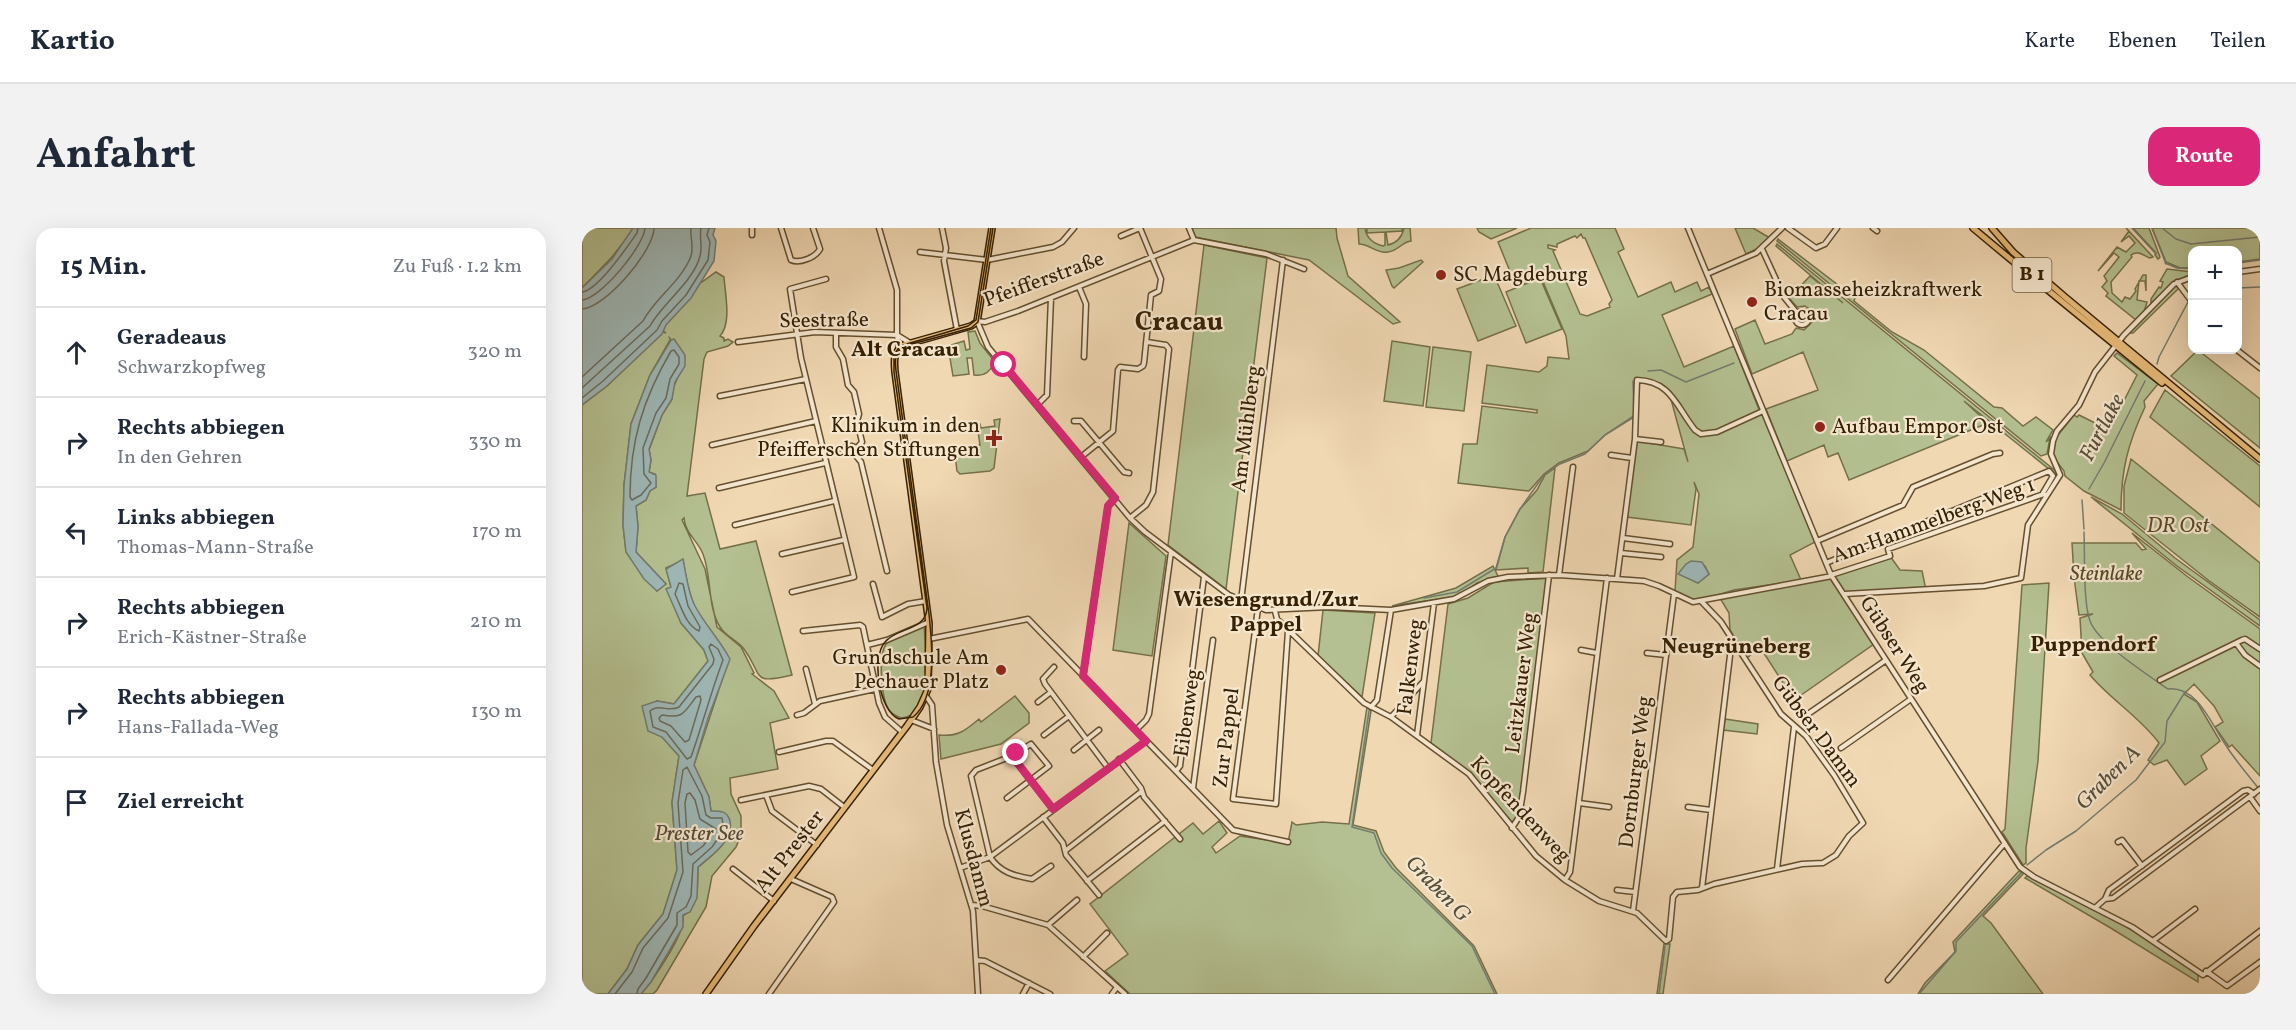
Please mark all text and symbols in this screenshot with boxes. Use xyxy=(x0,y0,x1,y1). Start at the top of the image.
text: Kartio xyxy=(30,22,115,61)
text: Karte xyxy=(2024,27,2075,56)
text: Ebenen xyxy=(2108,27,2177,56)
text: Teilen xyxy=(2210,27,2266,56)
text: Anfahrt xyxy=(36,127,196,186)
button: Route xyxy=(2148,127,2260,186)
street label: Pfeifferstraße xyxy=(980,245,1108,315)
map controls xyxy=(2188,246,2242,354)
button: + xyxy=(2188,246,2242,300)
text: 15 Min. xyxy=(60,249,147,285)
text: Zu Fuß · 1.2 km xyxy=(393,253,522,281)
road number: B 1 xyxy=(2012,258,2052,292)
place label: SC Magdeburg xyxy=(1453,261,1588,290)
marker: SC Magdeburg xyxy=(1434,268,1448,282)
place label: Biomasseheizkraftwerk Cracau xyxy=(1764,276,1983,329)
marker: Biomasseheizkraftwerk Cracau xyxy=(1745,295,1759,309)
button: − xyxy=(2188,300,2242,354)
district label: Cracau xyxy=(1135,304,1223,342)
street label: Seestraße xyxy=(779,306,869,336)
text: Geradeaus xyxy=(117,323,227,354)
district label: Alt Cracau xyxy=(851,335,959,366)
icon: ahead xyxy=(60,336,93,369)
text: 320 m xyxy=(467,338,522,366)
route start xyxy=(990,351,1016,377)
text: Schwarzkopfweg xyxy=(117,354,266,382)
street label: Am Mühlberg xyxy=(1225,364,1269,494)
water label: Furtlake xyxy=(2072,389,2134,467)
place label: Klinikum in den Pfeifferschen Stiftungen xyxy=(757,412,980,465)
text: Rechts abbiegen xyxy=(117,413,285,444)
place label: Aufbau Empor Ost xyxy=(1832,413,2004,442)
marker: Aufbau Empor Ost xyxy=(1813,420,1827,434)
icon: right xyxy=(60,426,93,459)
text: 330 m xyxy=(468,428,522,456)
marker: Klinikum in den Pfeifferschen Stiftungen xyxy=(985,429,1003,447)
text: In den Gehren xyxy=(117,444,243,472)
street label: Am Hammelberg Weg 1 xyxy=(1828,471,2040,571)
text: Links abbiegen xyxy=(117,503,275,534)
park label: DR Ost xyxy=(2147,512,2211,541)
icon: left xyxy=(60,516,93,549)
text: 170 m xyxy=(472,518,522,546)
text: Thomas-Mann-Straße xyxy=(117,534,314,562)
park label: Steinlake xyxy=(2070,560,2143,589)
district label: Wiesengrund/Zur Pappel xyxy=(1174,585,1359,641)
street label: Gübser Weg xyxy=(1852,591,1936,699)
text: Rechts abbiegen xyxy=(117,593,285,624)
icon: right xyxy=(60,606,93,639)
text: 210 m xyxy=(470,608,522,636)
street label: Leitzkauer Weg xyxy=(1499,611,1545,755)
street label: Falkenweg xyxy=(1391,617,1431,717)
text: Erich-Kästner-Straße xyxy=(117,624,307,652)
district label: Puppendorf xyxy=(2030,630,2158,661)
district label: Neugrüneberg xyxy=(1662,632,1810,663)
place label: Grundschule Am Pechauer Platz xyxy=(833,644,989,697)
marker: Grundschule Am Pechauer Platz xyxy=(994,663,1008,677)
street label: Eibenweg xyxy=(1167,667,1209,759)
street label: Gübser Damm xyxy=(1764,670,1868,794)
text: Rechts abbiegen xyxy=(117,683,285,714)
street label: Zur Pappel xyxy=(1206,686,1248,790)
street label: Dornburger Weg xyxy=(1612,694,1660,850)
icon: right xyxy=(60,696,93,729)
text: 130 m xyxy=(471,698,522,726)
text: Hans-Fallada-Weg xyxy=(117,714,279,742)
water label: Graben A xyxy=(2069,738,2149,818)
route end xyxy=(1002,739,1028,765)
street label: Kopfendenweg xyxy=(1463,750,1577,870)
icon: arrive xyxy=(60,786,93,819)
text: Ziel erreicht xyxy=(117,787,244,818)
street label: Alt Prester xyxy=(748,804,832,900)
street label: Klusdamm xyxy=(946,806,1000,910)
water label: Prester See xyxy=(654,819,744,850)
water label: Graben G xyxy=(1398,849,1477,930)

